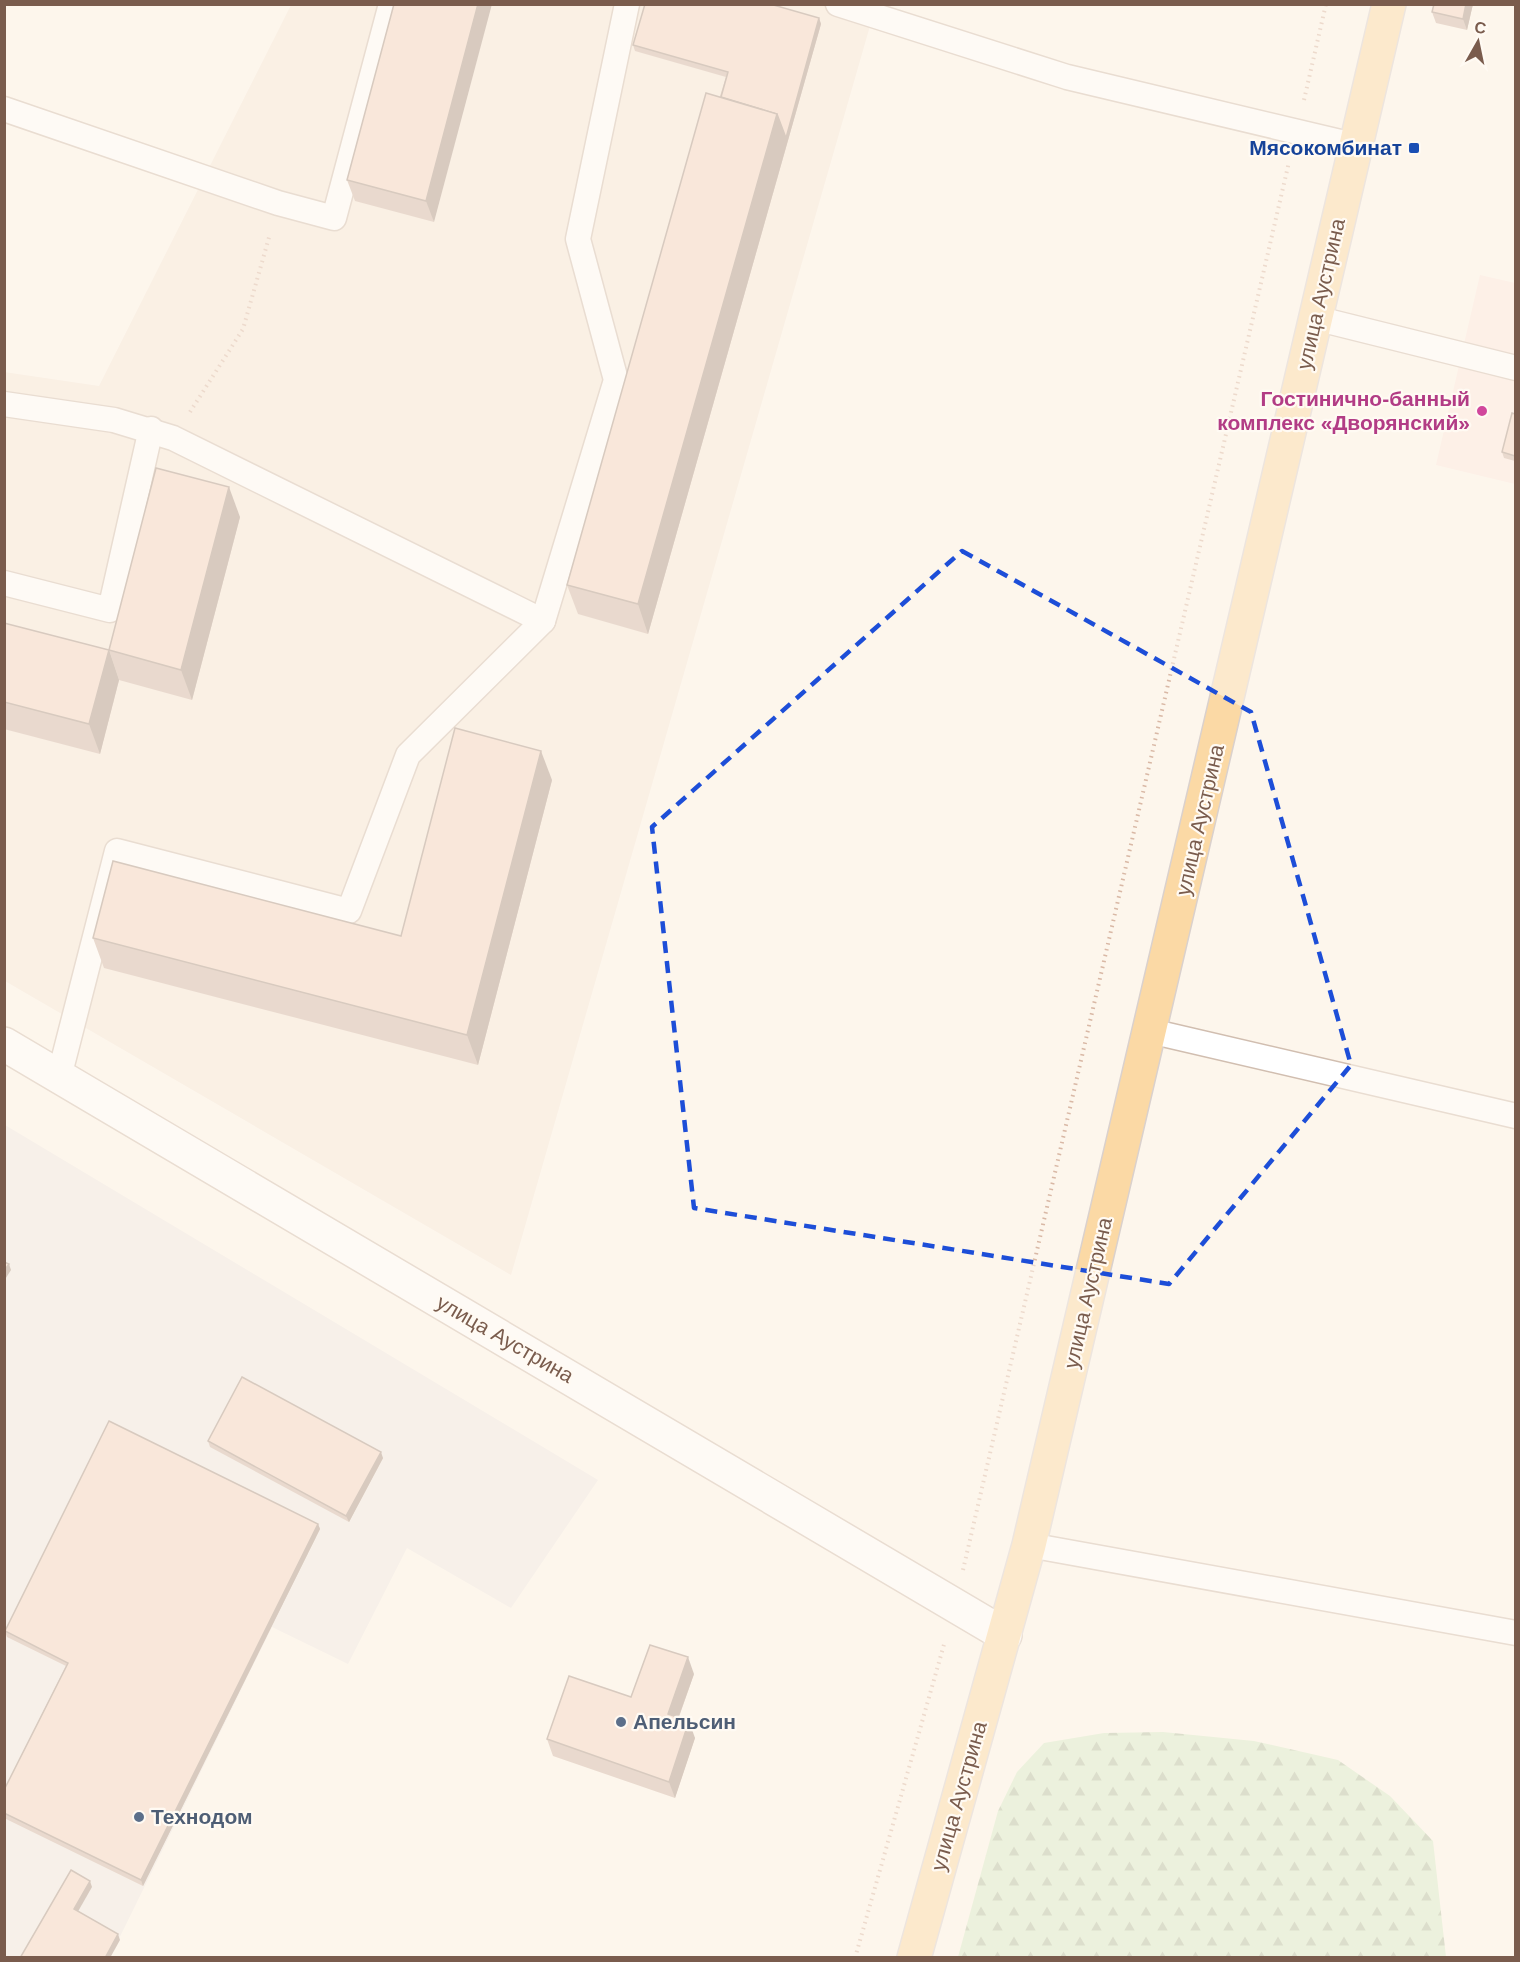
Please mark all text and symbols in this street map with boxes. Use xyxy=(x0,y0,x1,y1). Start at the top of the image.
north arrow xyxy=(1448,12,1508,72)
text: С xyxy=(1473,18,1488,37)
place label: Мясокомбинат xyxy=(1249,136,1402,159)
marker: Мясокомбинат xyxy=(1407,141,1421,155)
street label: улица Аустрина xyxy=(1292,216,1349,372)
place label: Гостинично-банный комплекс «Дворянский» xyxy=(1217,387,1470,434)
marker: Гостинично-банный комплекс «Дворянский» xyxy=(1475,404,1489,418)
street label: улица Аустрина xyxy=(1171,742,1228,898)
street label: улица Аустрина xyxy=(1059,1215,1116,1371)
street label: улица Аустрина xyxy=(433,1290,578,1387)
place label: Апельсин xyxy=(633,1710,736,1733)
marker: Апельсин xyxy=(614,1715,628,1729)
street label: улица Аустрина xyxy=(926,1718,991,1873)
place label: Технодом xyxy=(151,1805,253,1828)
marker: Технодом xyxy=(132,1810,146,1824)

